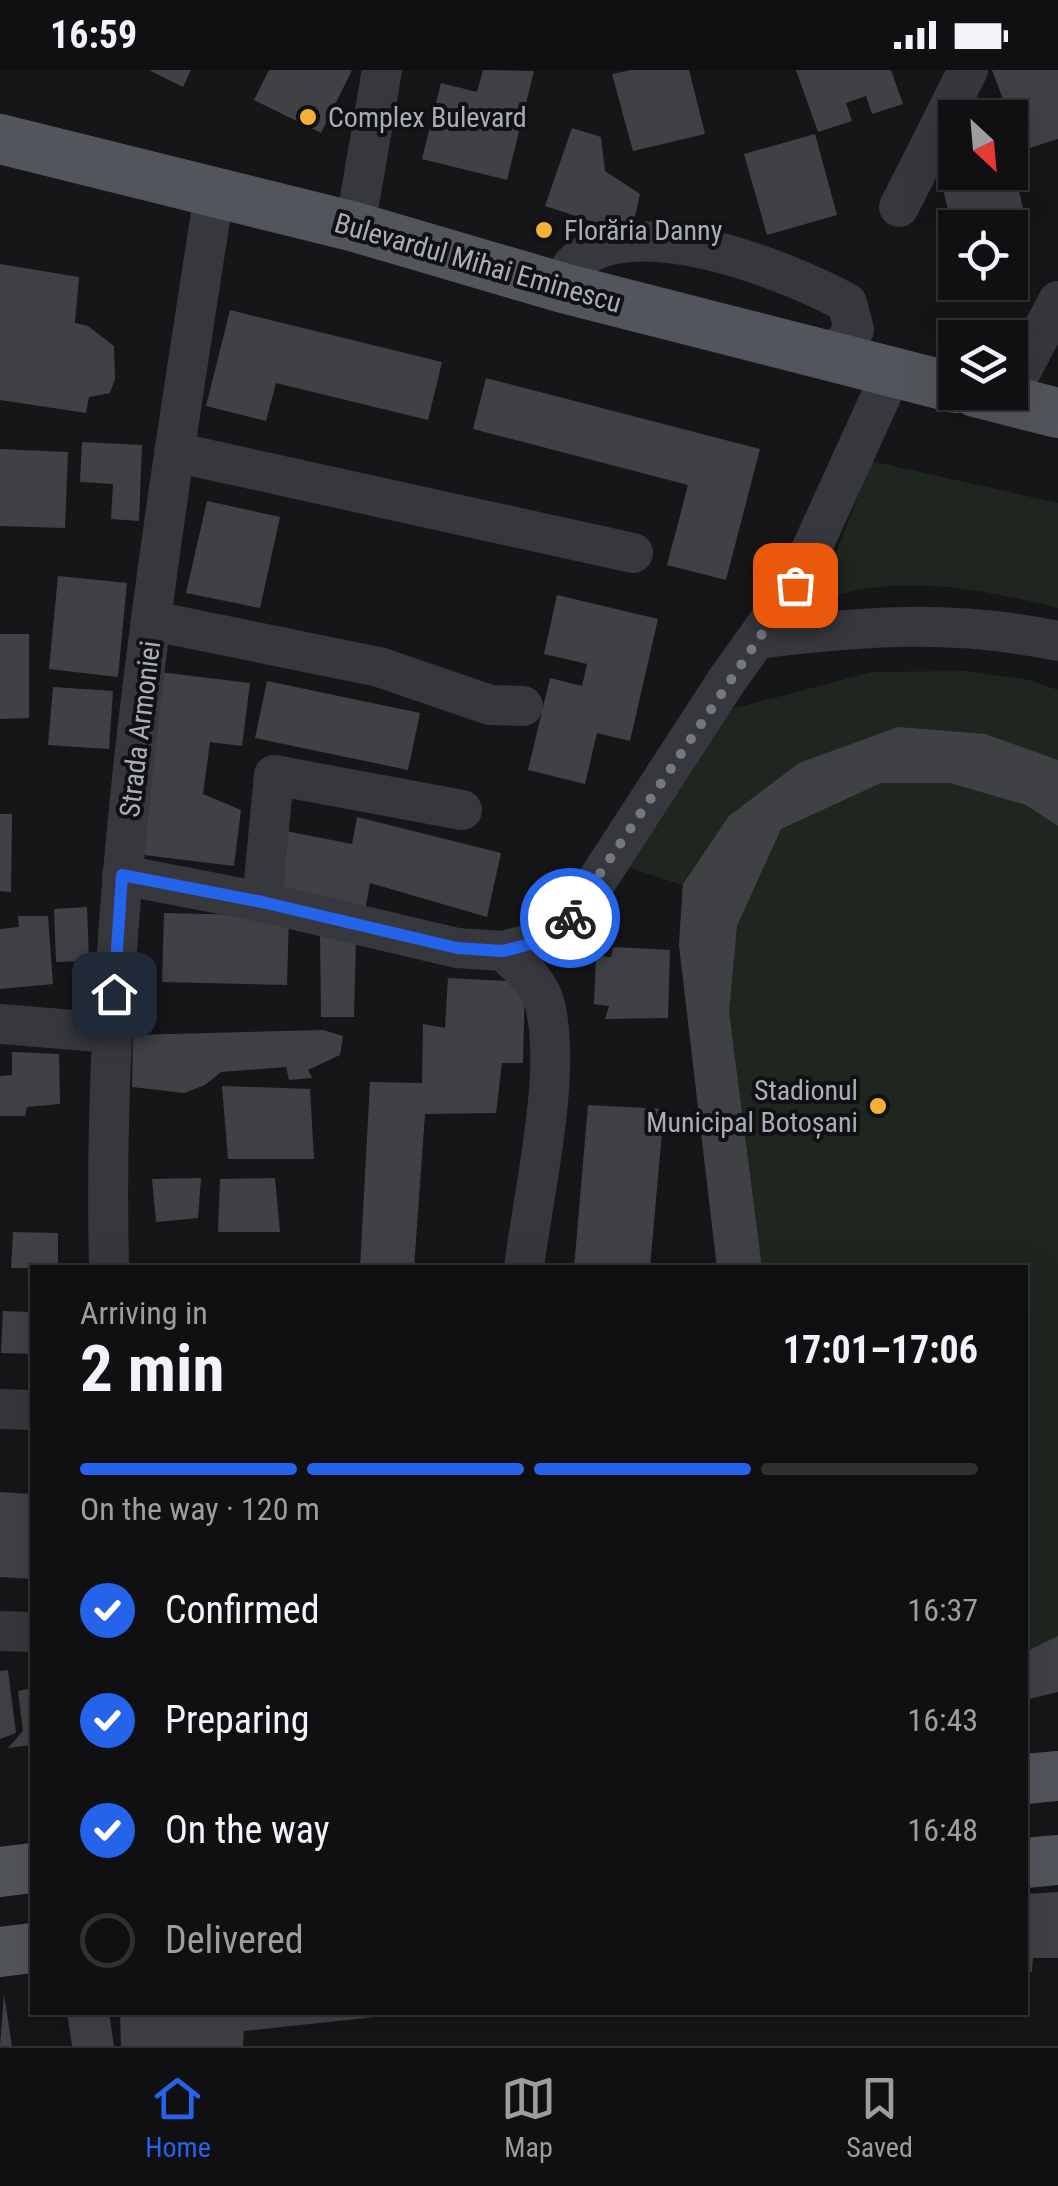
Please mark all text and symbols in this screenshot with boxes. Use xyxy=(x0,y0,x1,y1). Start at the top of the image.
text: 16:59 xyxy=(50,13,137,57)
north arrow xyxy=(938,100,1028,190)
map controls xyxy=(938,100,1028,410)
place label: Complex Bulevard xyxy=(328,101,527,134)
marker: Complex Bulevard xyxy=(297,106,319,128)
street label: Bulevardul Mihai Eminescu xyxy=(331,206,625,320)
button: locate xyxy=(938,210,1028,300)
place label: Florăria Danny xyxy=(564,214,723,247)
marker: Florăria Danny xyxy=(533,219,555,241)
button: layers xyxy=(938,320,1028,410)
pin xyxy=(753,543,838,628)
icon: bag xyxy=(768,558,823,613)
street label: Strada Armoniei xyxy=(113,639,167,819)
courier xyxy=(520,868,620,968)
icon: bike xyxy=(543,891,598,946)
pin xyxy=(72,952,157,1037)
icon: home xyxy=(87,967,142,1022)
place label: Stadionul Municipal Botoșani xyxy=(646,1074,858,1139)
marker: Stadionul Municipal Botoșani xyxy=(867,1095,889,1117)
text: Arriving in xyxy=(80,1294,208,1332)
text: 17:01–17:06 xyxy=(783,1328,978,1372)
text: 2 min xyxy=(80,1331,224,1407)
text: On the way · 120 m xyxy=(80,1490,320,1528)
icon: check xyxy=(80,1583,135,1638)
text: Confirmed xyxy=(165,1588,320,1632)
text: 16:37 xyxy=(907,1591,978,1629)
icon: check xyxy=(80,1693,135,1748)
text: Preparing xyxy=(165,1698,310,1742)
text: 16:43 xyxy=(907,1701,978,1739)
icon: check xyxy=(80,1803,135,1858)
text: On the way xyxy=(165,1808,330,1852)
text: 16:48 xyxy=(907,1811,978,1849)
text: Delivered xyxy=(165,1918,304,1962)
tab: Home xyxy=(145,2071,211,2164)
tab: Map xyxy=(501,2071,556,2164)
tab: Saved xyxy=(846,2071,913,2164)

